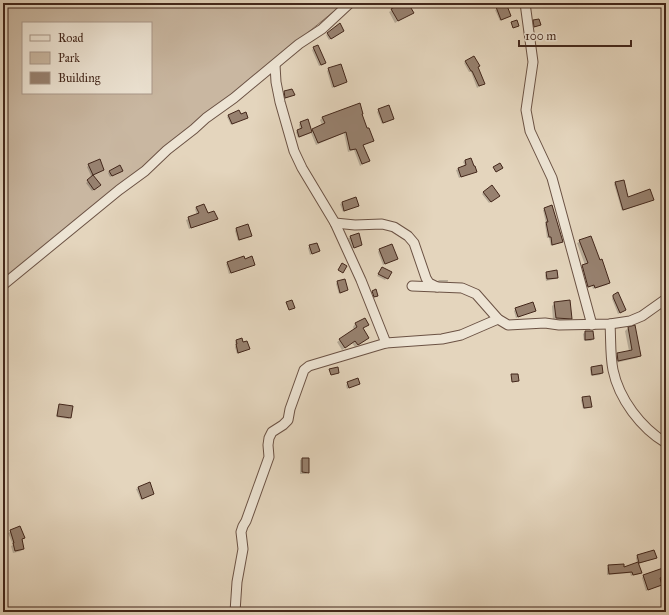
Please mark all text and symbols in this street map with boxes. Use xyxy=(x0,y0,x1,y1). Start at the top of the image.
legend xyxy=(22,22,152,94)
scale bar xyxy=(519,22,631,48)
text: 100 m xyxy=(525,29,556,43)
text: Road xyxy=(58,31,84,45)
text: Park xyxy=(58,51,80,65)
text: Building xyxy=(58,71,101,86)

